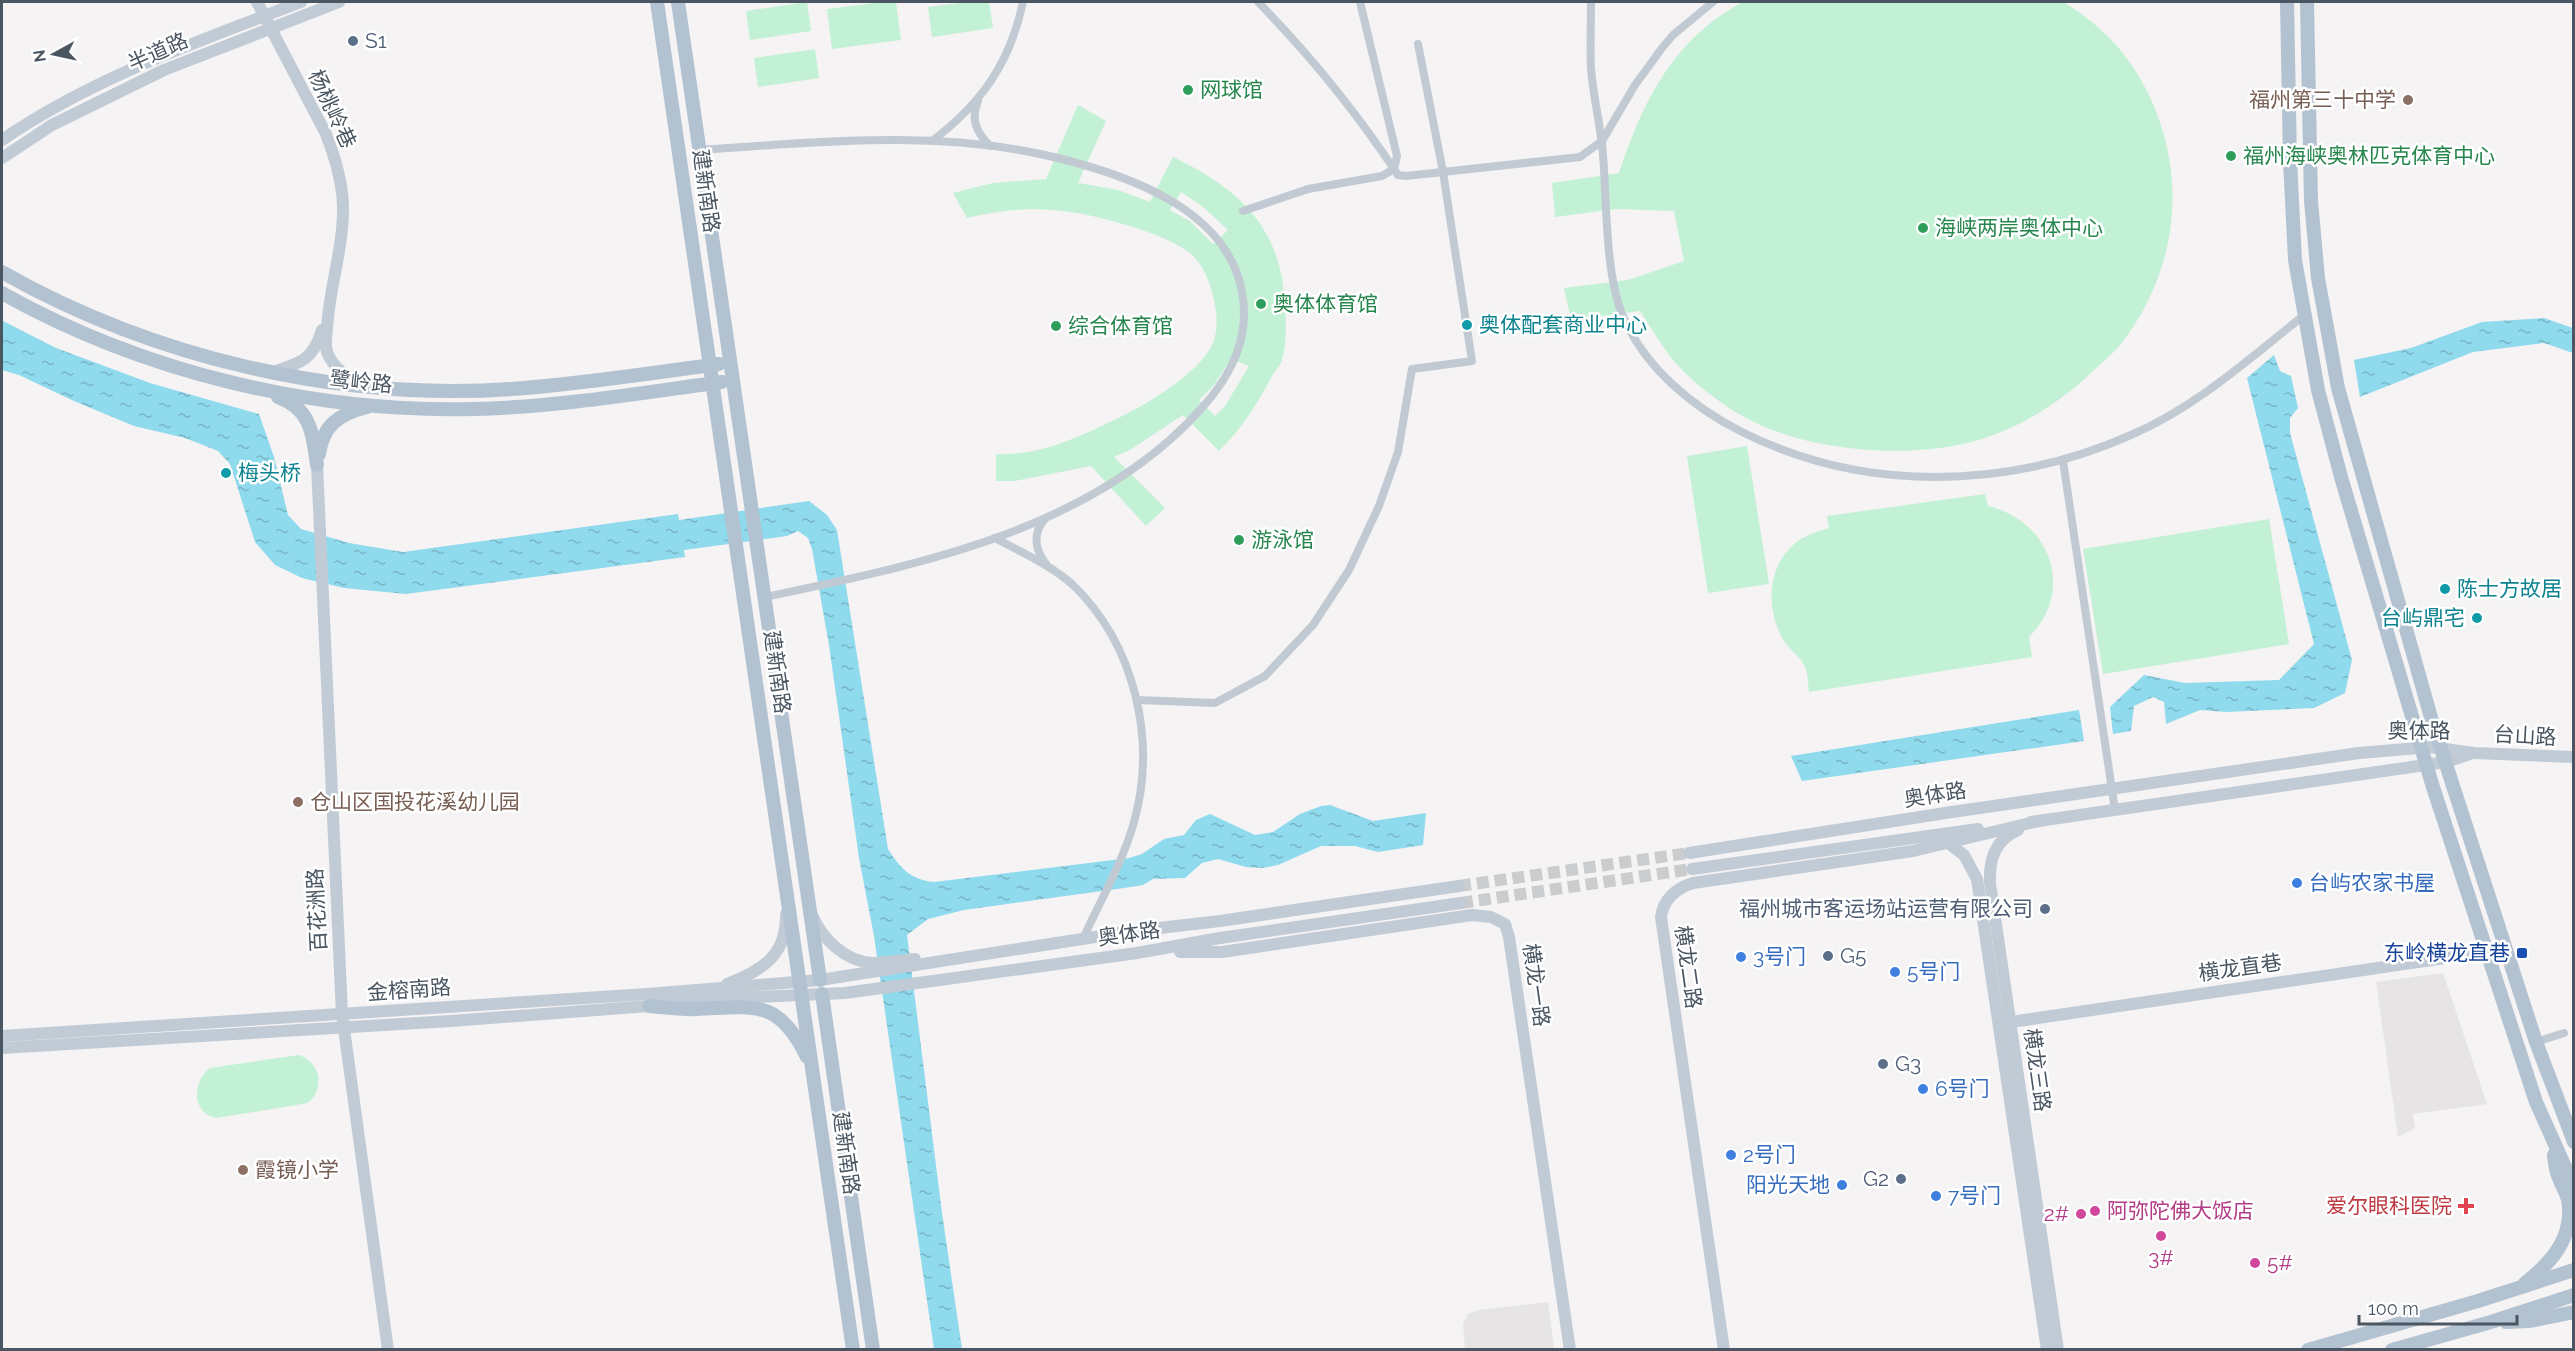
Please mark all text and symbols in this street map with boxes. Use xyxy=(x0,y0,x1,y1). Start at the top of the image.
north arrow xyxy=(24,24,84,84)
street label: 半道路 xyxy=(124,27,192,76)
place label: S1 xyxy=(365,28,387,53)
marker: S1 xyxy=(346,34,360,48)
text: N xyxy=(29,49,50,63)
street label: 杨桃岭巷 xyxy=(303,65,362,152)
place label: 网球馆 xyxy=(1200,77,1263,102)
marker: 网球馆 xyxy=(1181,83,1195,97)
place label: 福州第三十中学 xyxy=(2249,87,2396,112)
marker: 福州第三十中学 xyxy=(2401,93,2415,107)
place label: 福州海峡奥林匹克体育中心 xyxy=(2243,143,2495,168)
street label: 建新南路 xyxy=(688,148,725,234)
marker: 福州海峡奥林匹克体育中心 xyxy=(2224,149,2238,163)
place label: 海峡两岸奥体中心 xyxy=(1935,215,2103,240)
marker: 海峡两岸奥体中心 xyxy=(1916,221,1930,235)
place label: 奥体体育馆 xyxy=(1273,291,1378,316)
marker: 奥体体育馆 xyxy=(1254,297,1268,311)
place label: 奥体配套商业中心 xyxy=(1479,312,1647,337)
place label: 综合体育馆 xyxy=(1068,313,1173,338)
marker: 奥体配套商业中心 xyxy=(1460,318,1474,332)
marker: 综合体育馆 xyxy=(1049,319,1063,333)
street label: 鹭岭路 xyxy=(328,366,394,397)
place label: 梅头桥 xyxy=(238,460,301,485)
marker: 梅头桥 xyxy=(219,466,233,480)
place label: 游泳馆 xyxy=(1251,527,1314,552)
marker: 游泳馆 xyxy=(1232,533,1246,547)
place label: 陈士方故居 xyxy=(2457,576,2562,601)
marker: 陈士方故居 xyxy=(2438,582,2452,596)
place label: 台屿鼎宅 xyxy=(2381,605,2465,630)
marker: 台屿鼎宅 xyxy=(2470,611,2484,625)
street label: 建新南路 xyxy=(759,629,796,715)
street label: 奥体路 xyxy=(2388,718,2451,743)
street label: 台山路 xyxy=(2493,721,2557,750)
street label: 奥体路 xyxy=(1902,777,1968,812)
place label: 仓山区国投花溪幼儿园 xyxy=(310,789,520,814)
marker: 仓山区国投花溪幼儿园 xyxy=(291,795,305,809)
street label: 百花洲路 xyxy=(302,867,331,953)
place label: 台屿农家书屋 xyxy=(2309,870,2435,895)
marker: 台屿农家书屋 xyxy=(2290,876,2304,890)
place label: 福州城市客运场站运营有限公司 xyxy=(1739,896,2033,921)
marker: 福州城市客运场站运营有限公司 xyxy=(2038,902,2052,916)
street label: 奥体路 xyxy=(1096,917,1162,950)
street label: 横龙二路 xyxy=(1670,924,1707,1010)
place label: 东岭横龙直巷 xyxy=(2384,940,2510,965)
street label: 横龙一路 xyxy=(1518,942,1555,1028)
place label: G5 xyxy=(1840,943,1866,968)
place label: 3号门 xyxy=(1753,944,1806,969)
marker: 东岭横龙直巷 xyxy=(2515,946,2529,960)
marker: G5 xyxy=(1821,949,1835,963)
street label: 横龙直巷 xyxy=(2197,949,2283,986)
marker: 3号门 xyxy=(1734,950,1748,964)
place label: 5号门 xyxy=(1907,959,1960,984)
marker: 5号门 xyxy=(1888,965,1902,979)
street label: 金榕南路 xyxy=(366,974,452,1005)
street label: 横龙三路 xyxy=(2019,1027,2056,1113)
place label: G3 xyxy=(1895,1051,1921,1076)
marker: G3 xyxy=(1876,1057,1890,1071)
place label: 6号门 xyxy=(1935,1076,1990,1101)
marker: 6号门 xyxy=(1916,1082,1930,1096)
street label: 建新南路 xyxy=(828,1110,865,1196)
place label: 2号门 xyxy=(1743,1142,1796,1167)
marker: 2号门 xyxy=(1724,1148,1738,1162)
place label: 霞镜小学 xyxy=(255,1157,339,1182)
marker: 霞镜小学 xyxy=(236,1163,250,1177)
place label: G2 xyxy=(1863,1166,1889,1191)
place label: 阳光天地 xyxy=(1746,1172,1830,1197)
marker: G2 xyxy=(1894,1172,1908,1186)
marker: 阳光天地 xyxy=(1835,1178,1849,1192)
place label: 7号门 xyxy=(1948,1183,2001,1208)
marker: 7号门 xyxy=(1929,1189,1943,1203)
place label: 爱尔眼科医院 xyxy=(2326,1193,2452,1218)
marker: 爱尔眼科医院 xyxy=(2457,1197,2475,1215)
place label: 阿弥陀佛大饭店 xyxy=(2107,1198,2254,1223)
place label: 2# xyxy=(2044,1201,2069,1226)
marker: 阿弥陀佛大饭店 xyxy=(2088,1204,2102,1218)
marker: 2# xyxy=(2074,1207,2088,1221)
marker: 3# xyxy=(2154,1229,2168,1243)
place label: 3# xyxy=(2148,1245,2174,1270)
place label: 5# xyxy=(2267,1250,2293,1275)
marker: 5# xyxy=(2248,1256,2262,1270)
scale bar xyxy=(2359,1288,2516,1326)
text: 100 m xyxy=(2368,1298,2419,1319)

